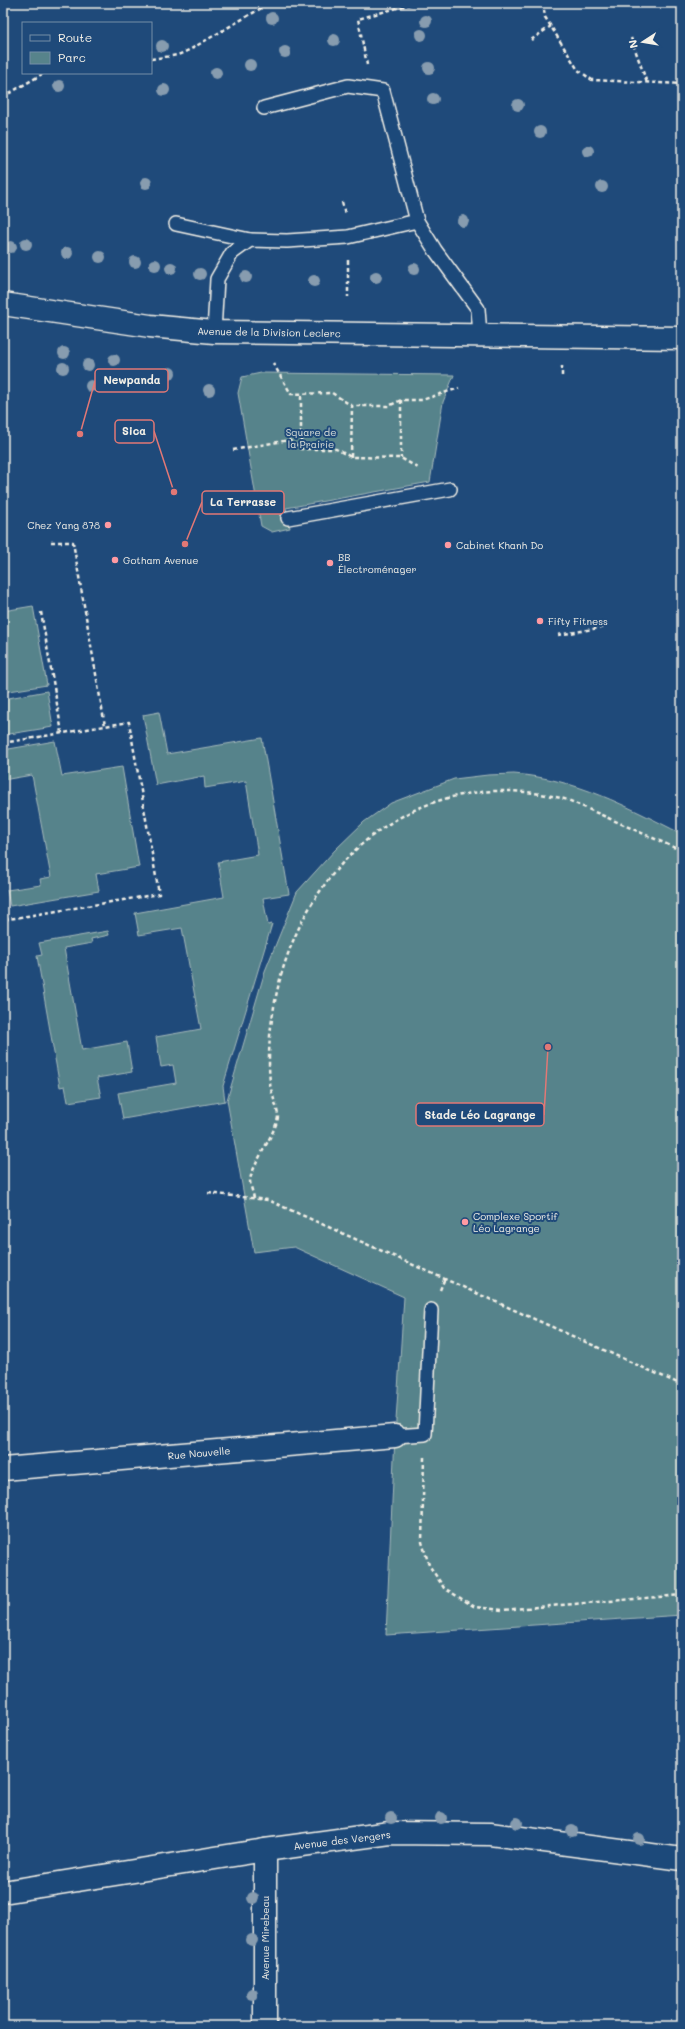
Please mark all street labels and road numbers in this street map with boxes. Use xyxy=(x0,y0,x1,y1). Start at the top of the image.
street label: Avenue de la Division Leclerc xyxy=(197,324,341,340)
street label: Rue Nouvelle xyxy=(167,1443,231,1463)
street label: Avenue des Vergers xyxy=(293,1827,392,1853)
street label: Avenue Mirebeau xyxy=(258,1896,272,1980)

